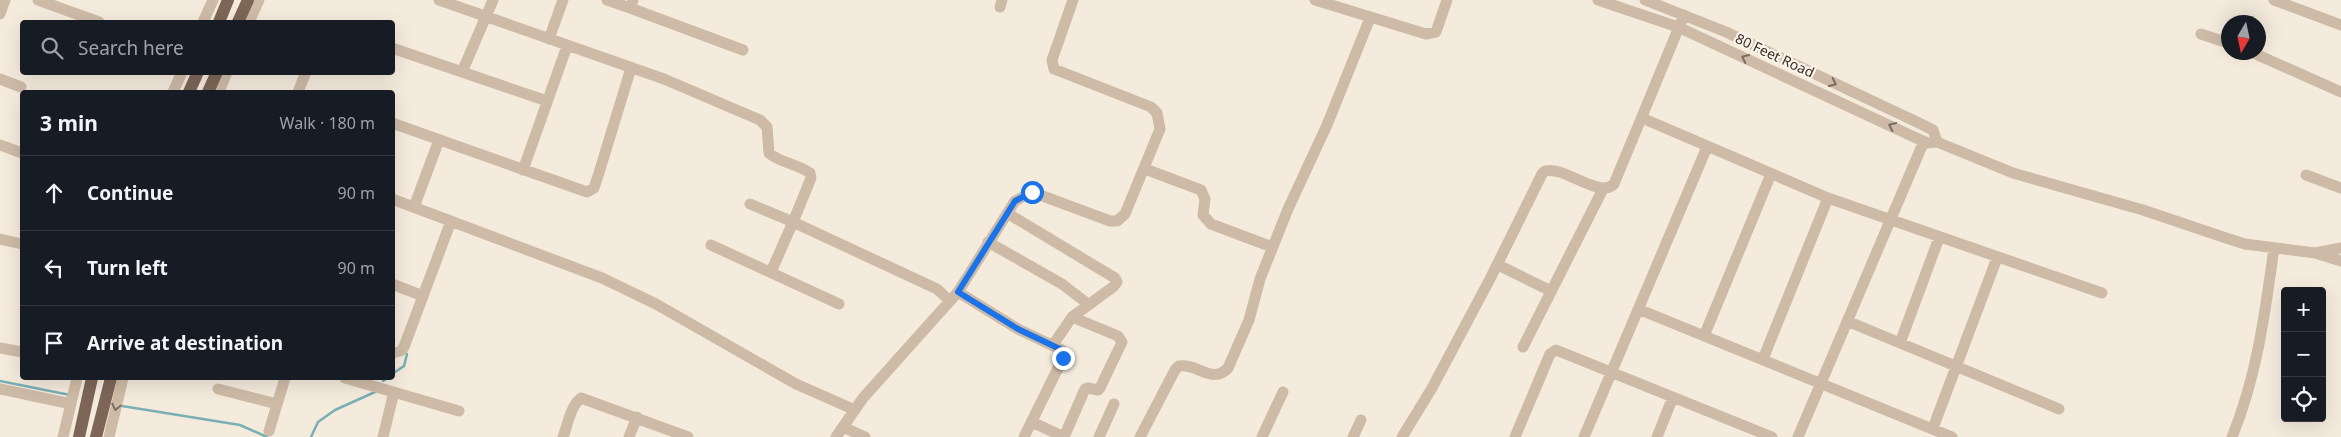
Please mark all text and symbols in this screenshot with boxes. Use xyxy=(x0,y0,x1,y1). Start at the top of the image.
north arrow xyxy=(2221,15,2266,60)
search box xyxy=(20,20,395,75)
street label: 80 Feet Road xyxy=(1732,28,1818,82)
icon: search xyxy=(38,34,66,62)
text: Search here xyxy=(78,35,184,61)
one-way arrow xyxy=(1741,53,1750,64)
one-way arrow xyxy=(1828,76,1837,87)
text: 3 min xyxy=(40,109,98,137)
text: Walk · 180 m xyxy=(280,112,375,134)
one-way arrow xyxy=(1888,122,1897,132)
icon: ahead xyxy=(40,179,68,207)
text: Continue xyxy=(87,180,173,206)
route start xyxy=(1021,181,1044,204)
text: 90 m xyxy=(338,182,375,204)
icon: left xyxy=(40,254,68,282)
text: Turn left xyxy=(87,255,168,281)
text: 90 m xyxy=(338,257,375,279)
map controls xyxy=(2281,287,2326,422)
button: + xyxy=(2281,287,2326,332)
icon: arrive xyxy=(40,329,68,357)
text: Arrive at destination xyxy=(87,330,283,356)
button: − xyxy=(2281,332,2326,377)
route end xyxy=(1052,347,1075,370)
button: locate xyxy=(2281,377,2326,422)
one-way arrow xyxy=(111,403,122,412)

